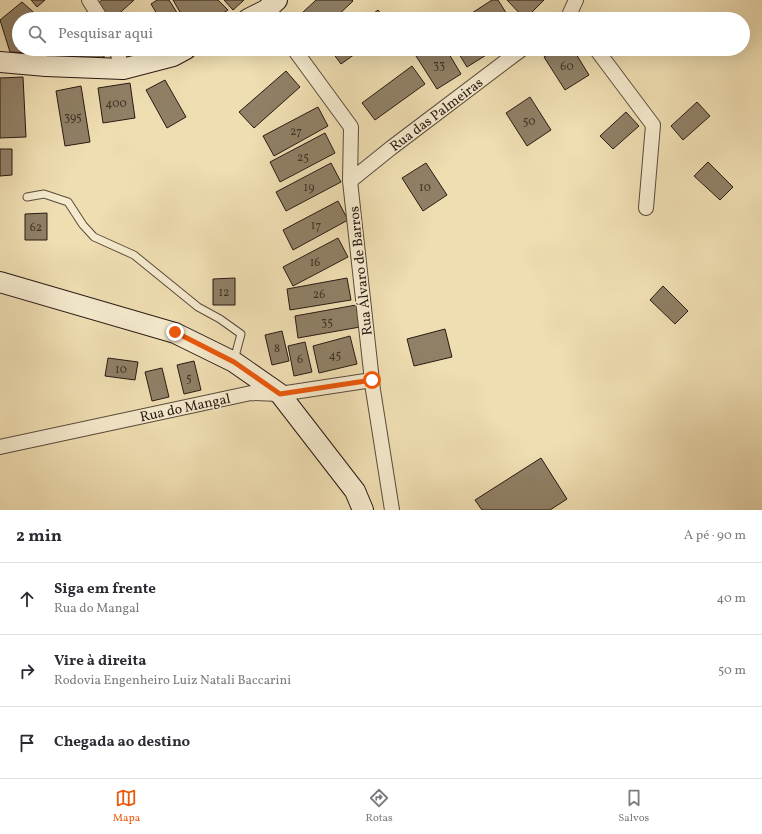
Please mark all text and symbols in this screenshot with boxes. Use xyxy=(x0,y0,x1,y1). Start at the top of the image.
search box xyxy=(12,12,750,56)
icon: search xyxy=(26,23,48,45)
text: Pesquisar aqui xyxy=(58,24,153,45)
house number: 33 xyxy=(433,58,445,74)
house number: 60 xyxy=(560,59,574,75)
street label: Rua das Palmeiras xyxy=(386,74,487,157)
house number: 400 xyxy=(105,96,127,112)
house number: 395 xyxy=(64,110,82,126)
house number: 50 xyxy=(523,114,535,130)
house number: 27 xyxy=(290,124,302,140)
house number: 25 xyxy=(297,150,309,166)
house number: 19 xyxy=(304,180,314,196)
house number: 10 xyxy=(419,180,431,196)
street label: Rua Álvaro de Barros xyxy=(345,205,378,336)
house number: 17 xyxy=(311,218,321,234)
house number: 62 xyxy=(30,220,42,236)
house number: 16 xyxy=(310,255,320,271)
house number: 12 xyxy=(218,285,230,301)
house number: 26 xyxy=(313,287,325,303)
house number: 35 xyxy=(321,315,333,331)
route end xyxy=(166,323,184,341)
house number: 8 xyxy=(274,341,280,357)
house number: 45 xyxy=(329,348,342,364)
house number: 6 xyxy=(297,352,303,368)
house number: 10 xyxy=(115,362,127,378)
house number: 5 xyxy=(186,371,192,387)
route start xyxy=(363,371,381,389)
street label: Rua do Mangal xyxy=(138,390,232,427)
text: 2 min xyxy=(16,525,62,548)
text: A pé · 90 m xyxy=(684,527,746,545)
text: Siga em frente xyxy=(54,579,156,600)
icon: ahead xyxy=(16,588,38,610)
text: 40 m xyxy=(717,590,746,608)
text: Rua do Mangal xyxy=(54,600,140,618)
text: Vire à direita xyxy=(54,651,146,672)
icon: right xyxy=(16,660,38,682)
text: 50 m xyxy=(718,662,746,680)
text: Rodovia Engenheiro Luiz Natali Baccarini xyxy=(54,672,291,690)
icon: arrive xyxy=(16,732,38,754)
text: Chegada ao destino xyxy=(54,732,190,753)
tab: Mapa xyxy=(113,787,140,826)
tab: Rotas xyxy=(366,787,393,826)
tab: Salvos xyxy=(618,787,649,826)

